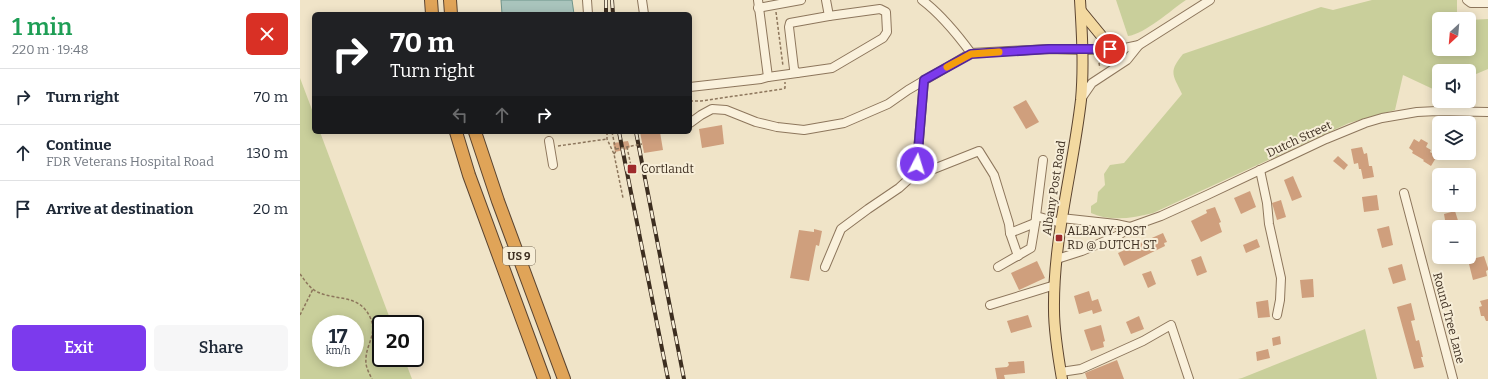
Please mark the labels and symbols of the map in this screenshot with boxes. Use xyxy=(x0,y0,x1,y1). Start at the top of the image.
north arrow xyxy=(1432,12,1476,56)
pin xyxy=(1093,32,1127,66)
street label: Dutch Street xyxy=(1264,118,1334,160)
street label: Albany Post Road xyxy=(1040,140,1068,236)
position arrow xyxy=(896,143,938,185)
place label: Cortlandt xyxy=(641,162,694,176)
marker: Cortlandt xyxy=(626,163,638,175)
place label: ALBANY POST RD @ DUTCH ST xyxy=(1067,224,1157,252)
marker: ALBANY POST RD @ DUTCH ST xyxy=(1054,233,1064,243)
road number: US 9 xyxy=(503,247,535,265)
street label: Round Tree Lane xyxy=(1430,271,1468,365)
speed limit sign: 20 xyxy=(372,315,424,367)

